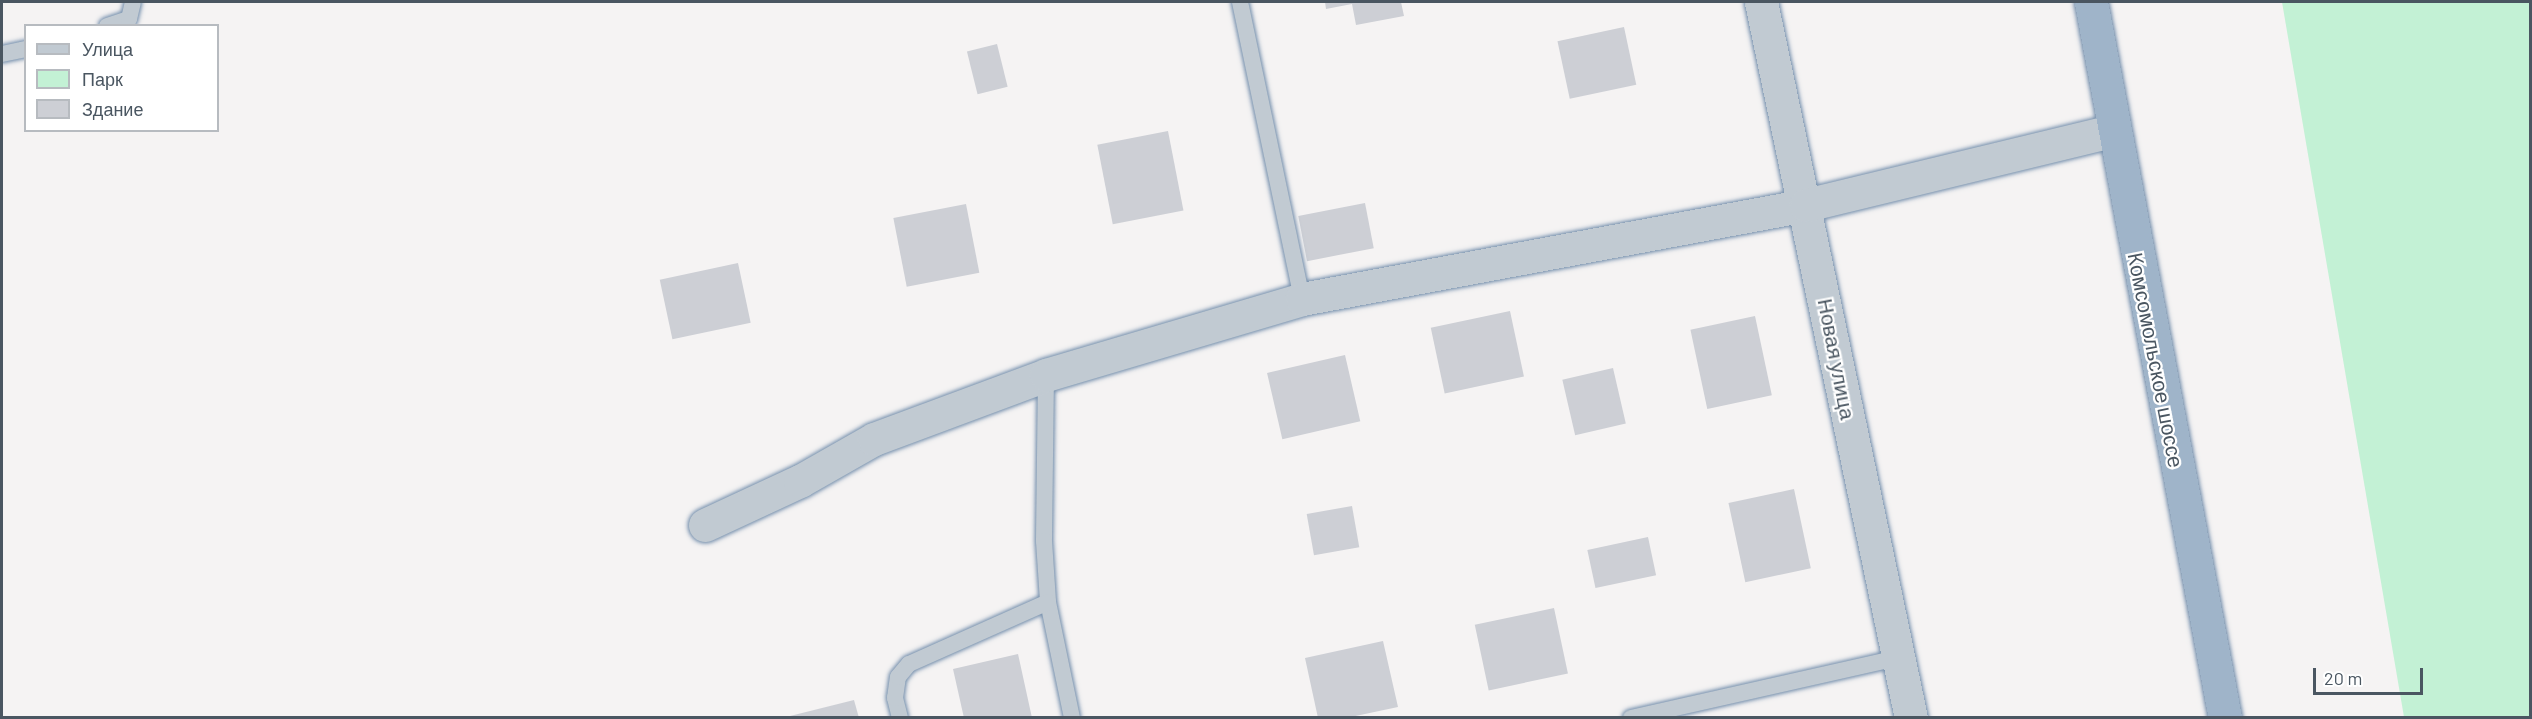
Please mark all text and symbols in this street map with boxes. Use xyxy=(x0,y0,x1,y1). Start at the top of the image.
legend xyxy=(24,24,219,132)
text: Улица xyxy=(82,38,133,60)
text: Парк xyxy=(82,68,123,90)
text: Здание xyxy=(82,98,143,120)
street label: Комсомольское шоссе xyxy=(2123,250,2189,470)
street label: Новая улица xyxy=(1813,296,1861,422)
scale bar xyxy=(2316,656,2426,694)
text: 20 m xyxy=(2324,667,2362,689)

